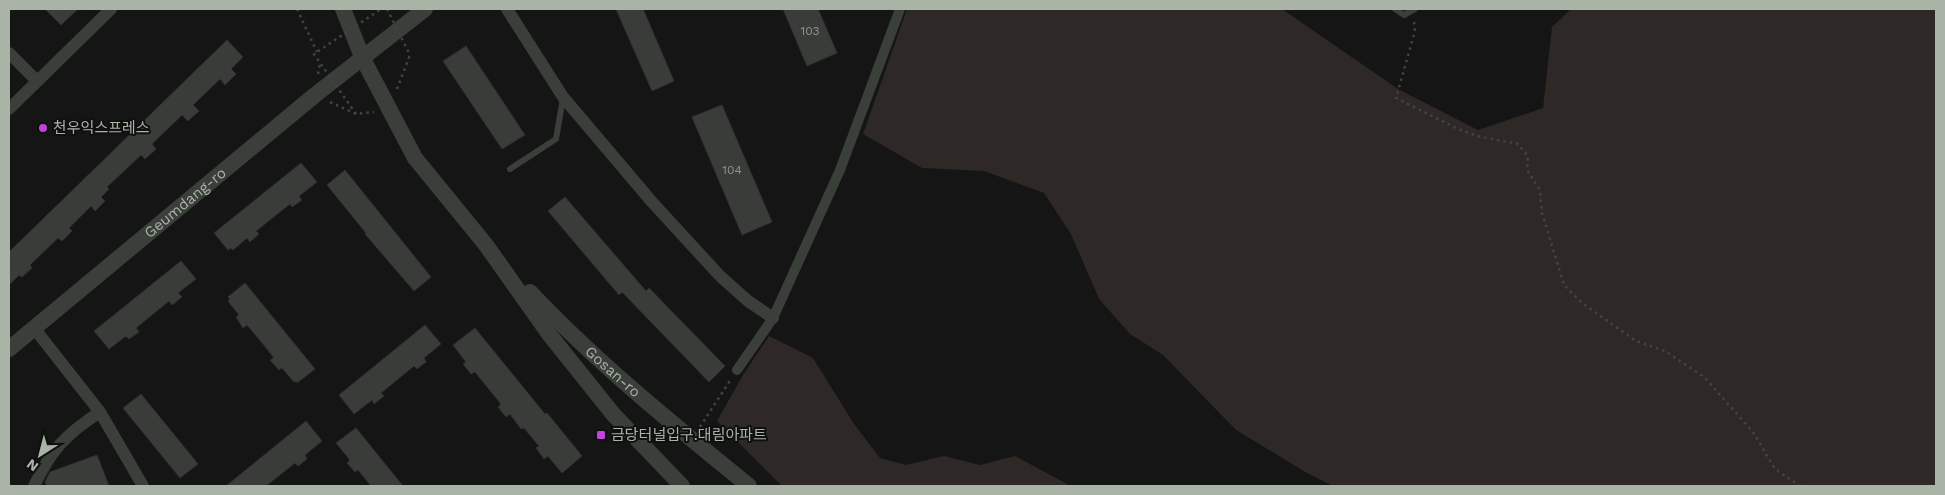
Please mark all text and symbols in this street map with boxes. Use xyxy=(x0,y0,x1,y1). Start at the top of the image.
house number: 103 xyxy=(801,24,819,38)
place label: 천우익스프레스 xyxy=(53,119,150,137)
marker: 천우익스프레스 xyxy=(37,122,49,134)
house number: 104 xyxy=(722,163,742,177)
street label: Geumdang-ro xyxy=(141,164,230,242)
street label: Gosan-ro xyxy=(581,342,644,401)
place label: 금당터널입구.대림아파트 xyxy=(611,426,767,444)
marker: 금당터널입구.대림아파트 xyxy=(595,429,607,441)
north arrow xyxy=(15,430,65,480)
text: N xyxy=(23,456,41,475)

